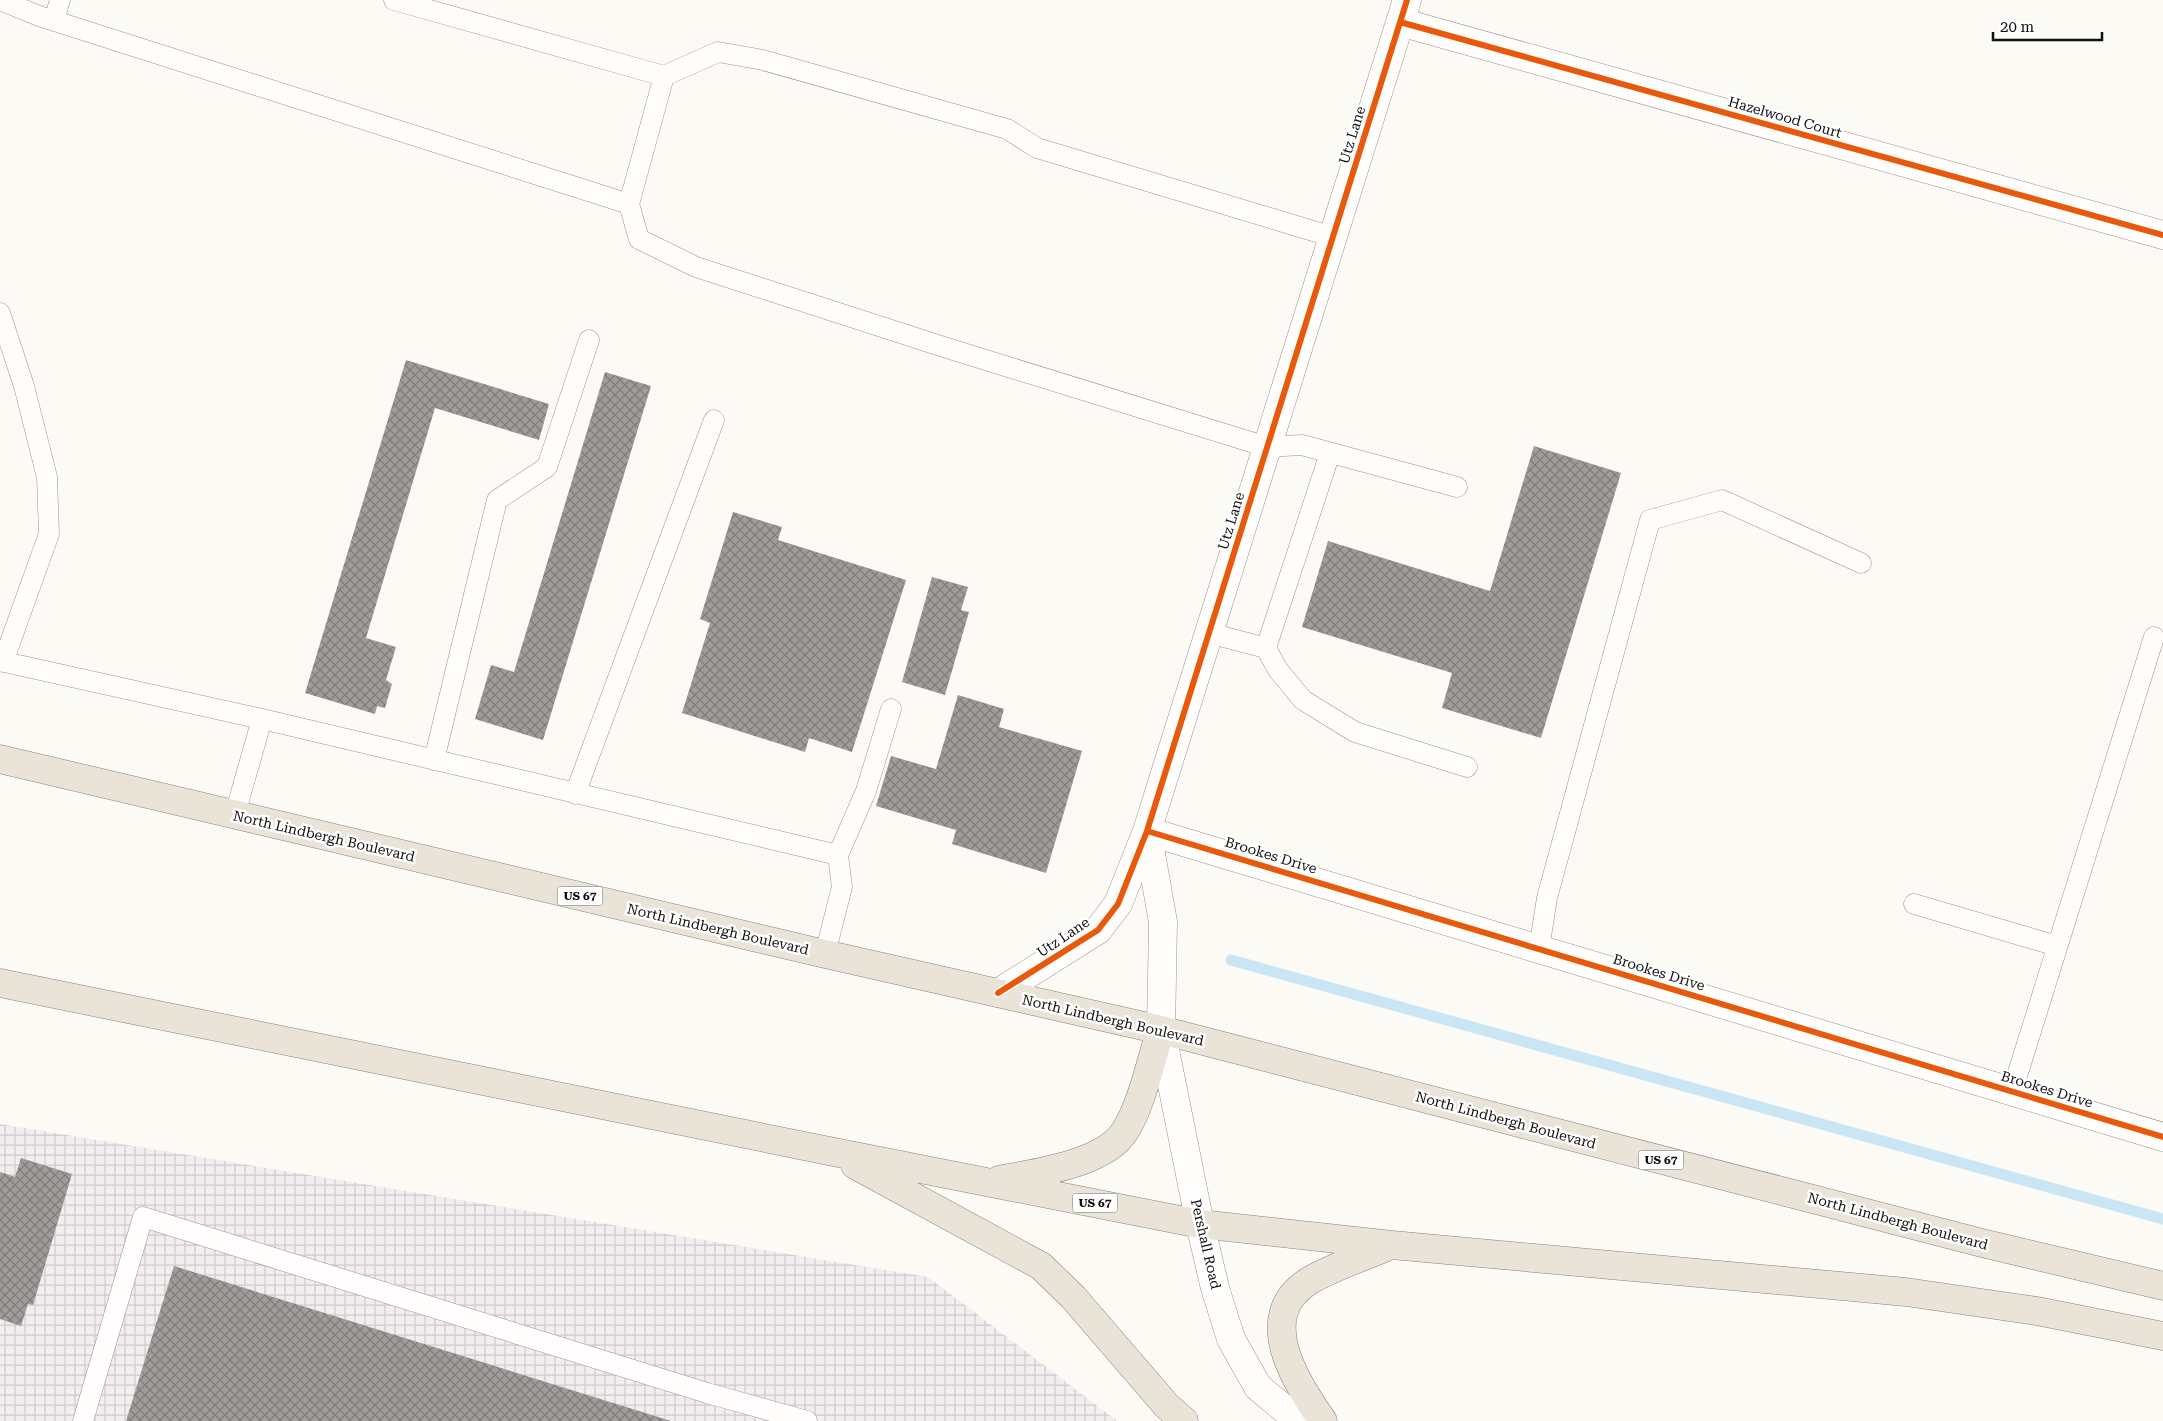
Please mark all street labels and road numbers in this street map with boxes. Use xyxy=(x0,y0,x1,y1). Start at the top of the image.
street label: Hazelwood Court xyxy=(1726,93,1844,141)
street label: Utz Lane xyxy=(1336,104,1368,166)
street label: Utz Lane xyxy=(1215,490,1247,552)
street label: North Lindbergh Boulevard xyxy=(232,807,416,865)
street label: Brookes Drive xyxy=(1223,833,1319,877)
road number: US 67 xyxy=(558,886,602,906)
street label: North Lindbergh Boulevard xyxy=(626,900,810,958)
street label: Utz Lane xyxy=(1034,914,1092,960)
street label: Brookes Drive xyxy=(1611,950,1707,994)
street label: North Lindbergh Boulevard xyxy=(1021,991,1205,1049)
street label: Brookes Drive xyxy=(1999,1067,2095,1111)
street label: North Lindbergh Boulevard xyxy=(1414,1088,1598,1152)
road number: US 67 xyxy=(1638,1150,1684,1170)
street label: North Lindbergh Boulevard xyxy=(1806,1189,1990,1253)
road number: US 67 xyxy=(1072,1194,1118,1212)
street label: Pershall Road xyxy=(1188,1197,1224,1291)

